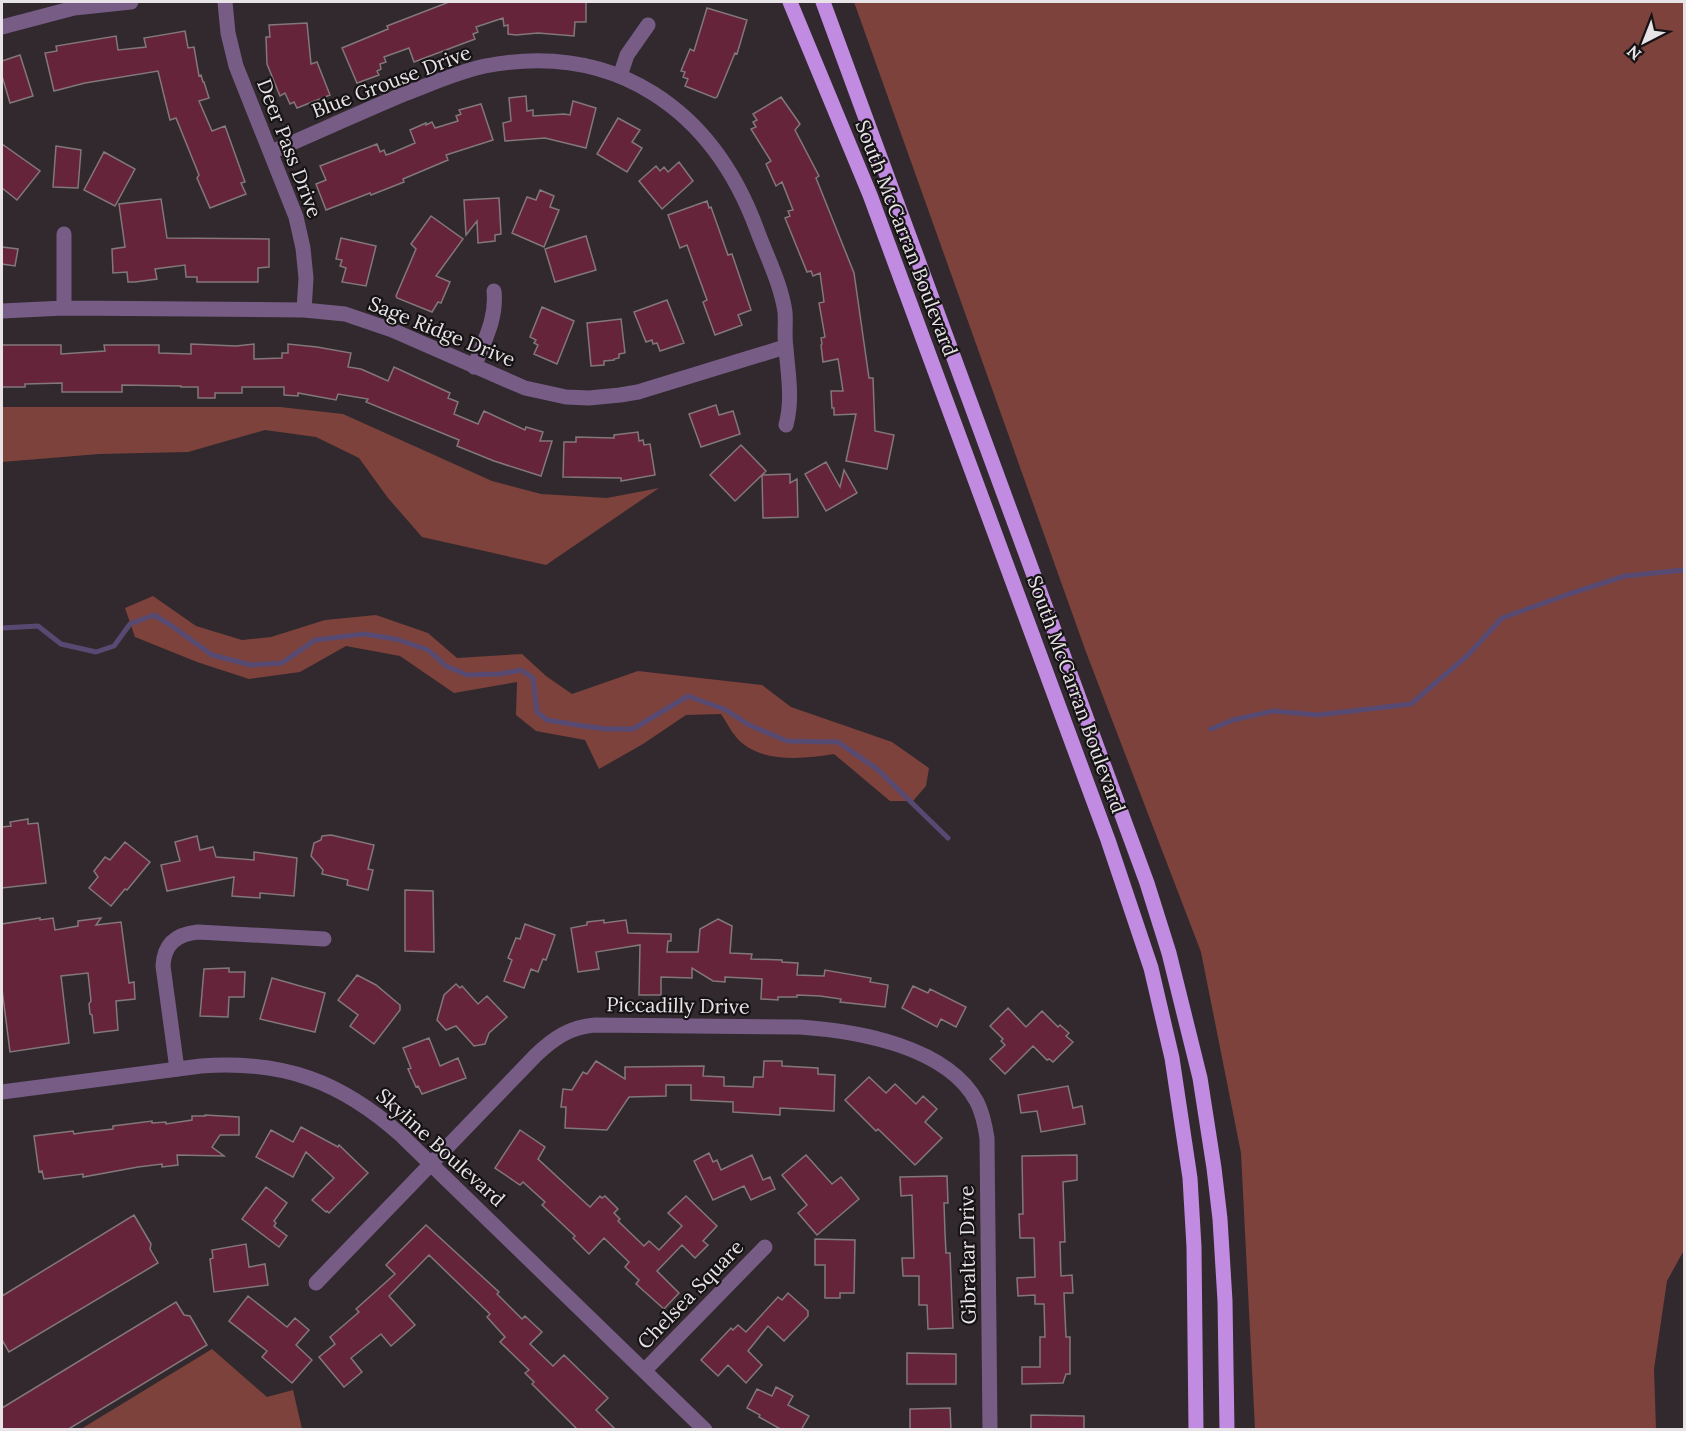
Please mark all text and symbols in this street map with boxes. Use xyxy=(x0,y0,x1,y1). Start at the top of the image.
north arrow xyxy=(1614,12,1674,72)
street label: Blue Grouse Drive xyxy=(308,39,474,123)
text: N xyxy=(1623,42,1645,65)
street label: Deer Pass Drive xyxy=(252,75,328,221)
street label: South McCarran Boulevard xyxy=(850,116,964,360)
street label: Sage Ridge Drive xyxy=(365,290,519,372)
street label: South McCarran Boulevard xyxy=(1022,572,1132,816)
street label: Piccadilly Drive xyxy=(606,991,750,1019)
street label: Skyline Boulevard xyxy=(371,1083,511,1211)
street label: Gibraltar Drive xyxy=(953,1185,981,1325)
street label: Chelsea Square xyxy=(632,1234,749,1354)

